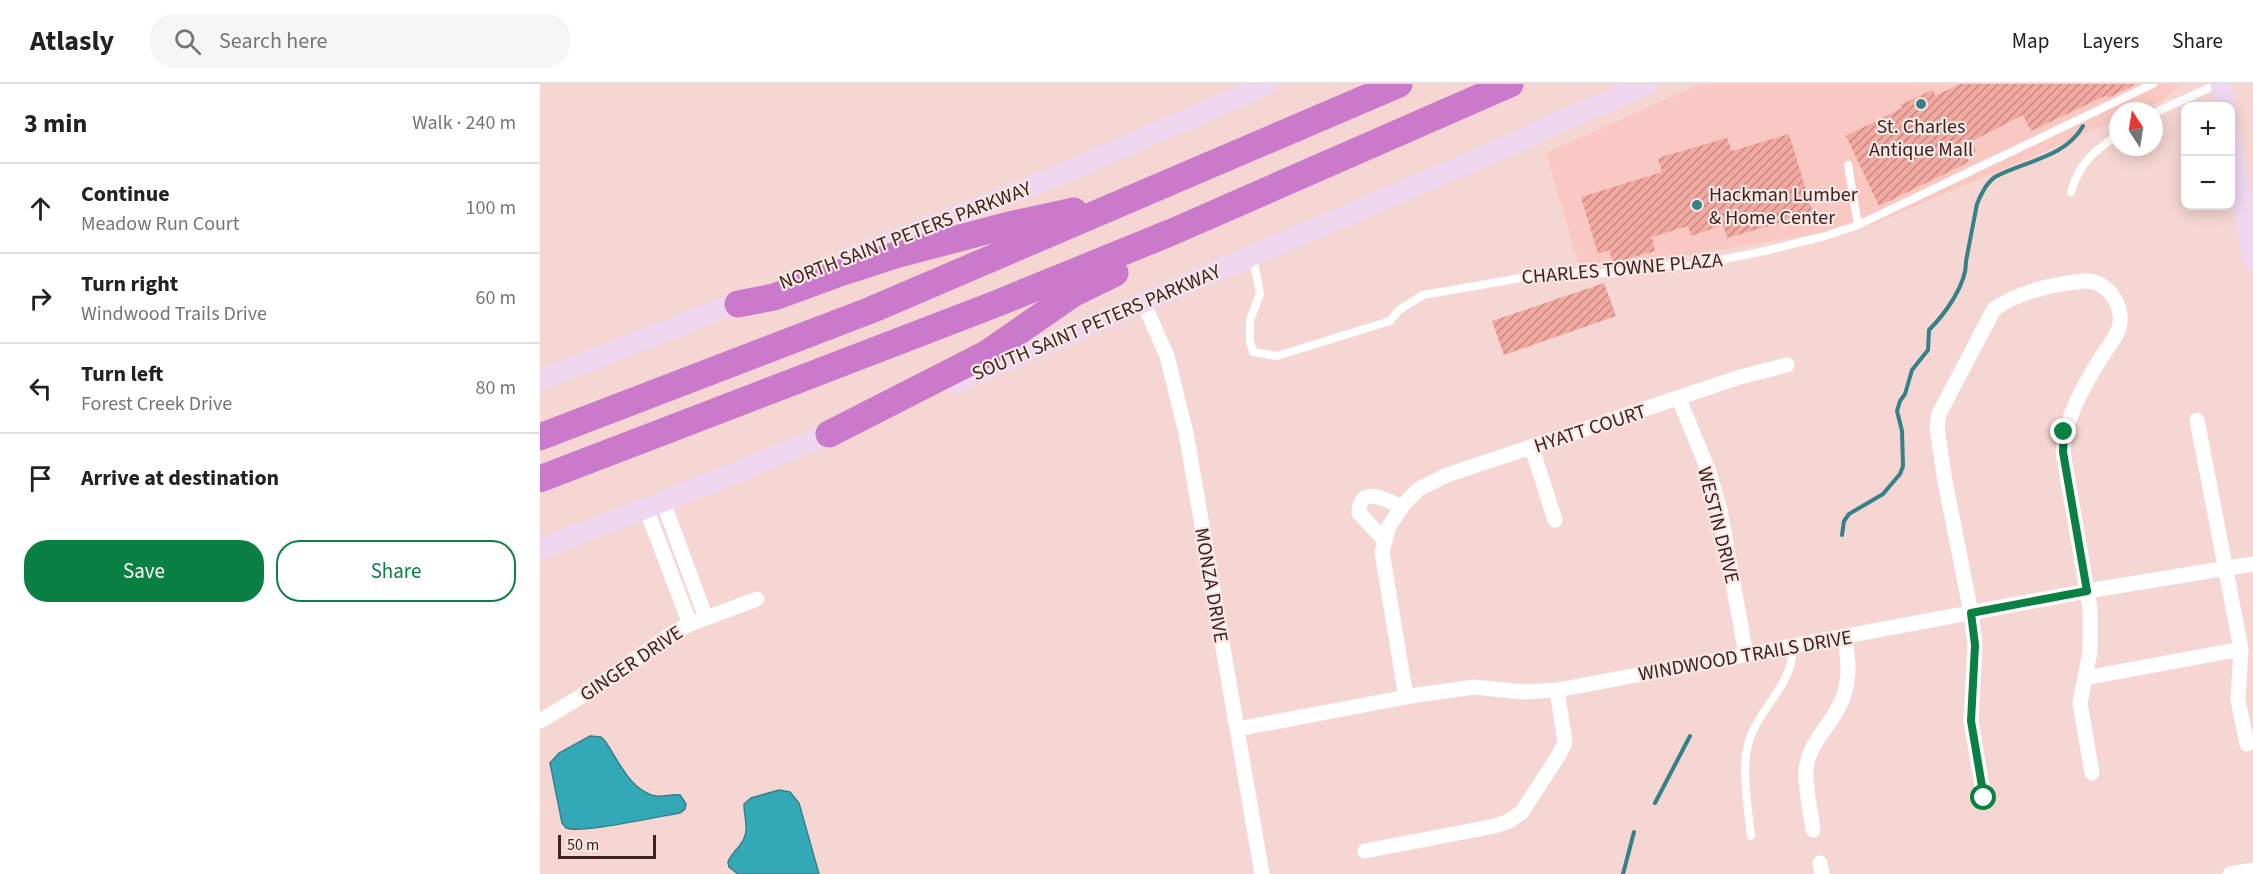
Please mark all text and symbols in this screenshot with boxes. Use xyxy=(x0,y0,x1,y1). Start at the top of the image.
search box xyxy=(150,14,570,68)
text: Atlasly xyxy=(30,21,114,61)
icon: search xyxy=(171,25,204,58)
text: Search here xyxy=(219,25,328,57)
text: Map xyxy=(2012,26,2049,56)
text: Layers xyxy=(2082,26,2139,56)
text: Share xyxy=(2172,26,2223,56)
marker: St. Charles Antique Mall xyxy=(1914,97,1928,111)
north arrow xyxy=(2109,102,2163,156)
map controls xyxy=(2181,102,2235,210)
button: + xyxy=(2181,102,2235,156)
text: 3 min xyxy=(24,105,87,142)
text: Walk · 240 m xyxy=(412,109,516,137)
place label: St. Charles Antique Mall xyxy=(1869,113,1973,164)
button: − xyxy=(2181,156,2235,210)
street label: NORTH SAINT PETERS PARKWAY xyxy=(775,175,1036,297)
text: Continue xyxy=(81,178,170,210)
place label: Hackman Lumber & Home Center xyxy=(1709,181,1858,232)
icon: ahead xyxy=(24,192,57,225)
text: 100 m xyxy=(466,194,516,222)
marker: Hackman Lumber & Home Center xyxy=(1690,198,1704,212)
text: Meadow Run Court xyxy=(81,210,240,238)
street label: CHARLES TOWNE PLAZA xyxy=(1520,246,1724,292)
street label: SOUTH SAINT PETERS PARKWAY xyxy=(968,258,1226,388)
text: Turn right xyxy=(81,268,178,300)
icon: right xyxy=(24,282,57,315)
text: 60 m xyxy=(476,284,516,312)
text: Windwood Trails Drive xyxy=(81,300,267,328)
text: Turn left xyxy=(81,358,163,390)
icon: left xyxy=(24,372,57,405)
text: 80 m xyxy=(476,374,516,402)
text: Forest Creek Drive xyxy=(81,390,232,418)
street label: HYATT COURT xyxy=(1531,398,1650,460)
route end xyxy=(2050,418,2076,444)
icon: arrive xyxy=(24,462,57,495)
text: Arrive at destination xyxy=(81,462,279,494)
street label: WESTIN DRIVE xyxy=(1690,464,1746,586)
street label: MONZA DRIVE xyxy=(1187,526,1235,645)
button: Save xyxy=(24,540,264,602)
button: Share xyxy=(276,540,516,602)
street label: GINGER DRIVE xyxy=(575,619,689,709)
street label: WINDWOOD TRAILS DRIVE xyxy=(1636,623,1854,689)
route start xyxy=(1970,784,1996,810)
scale bar xyxy=(558,832,656,860)
text: 50 m xyxy=(567,834,599,856)

